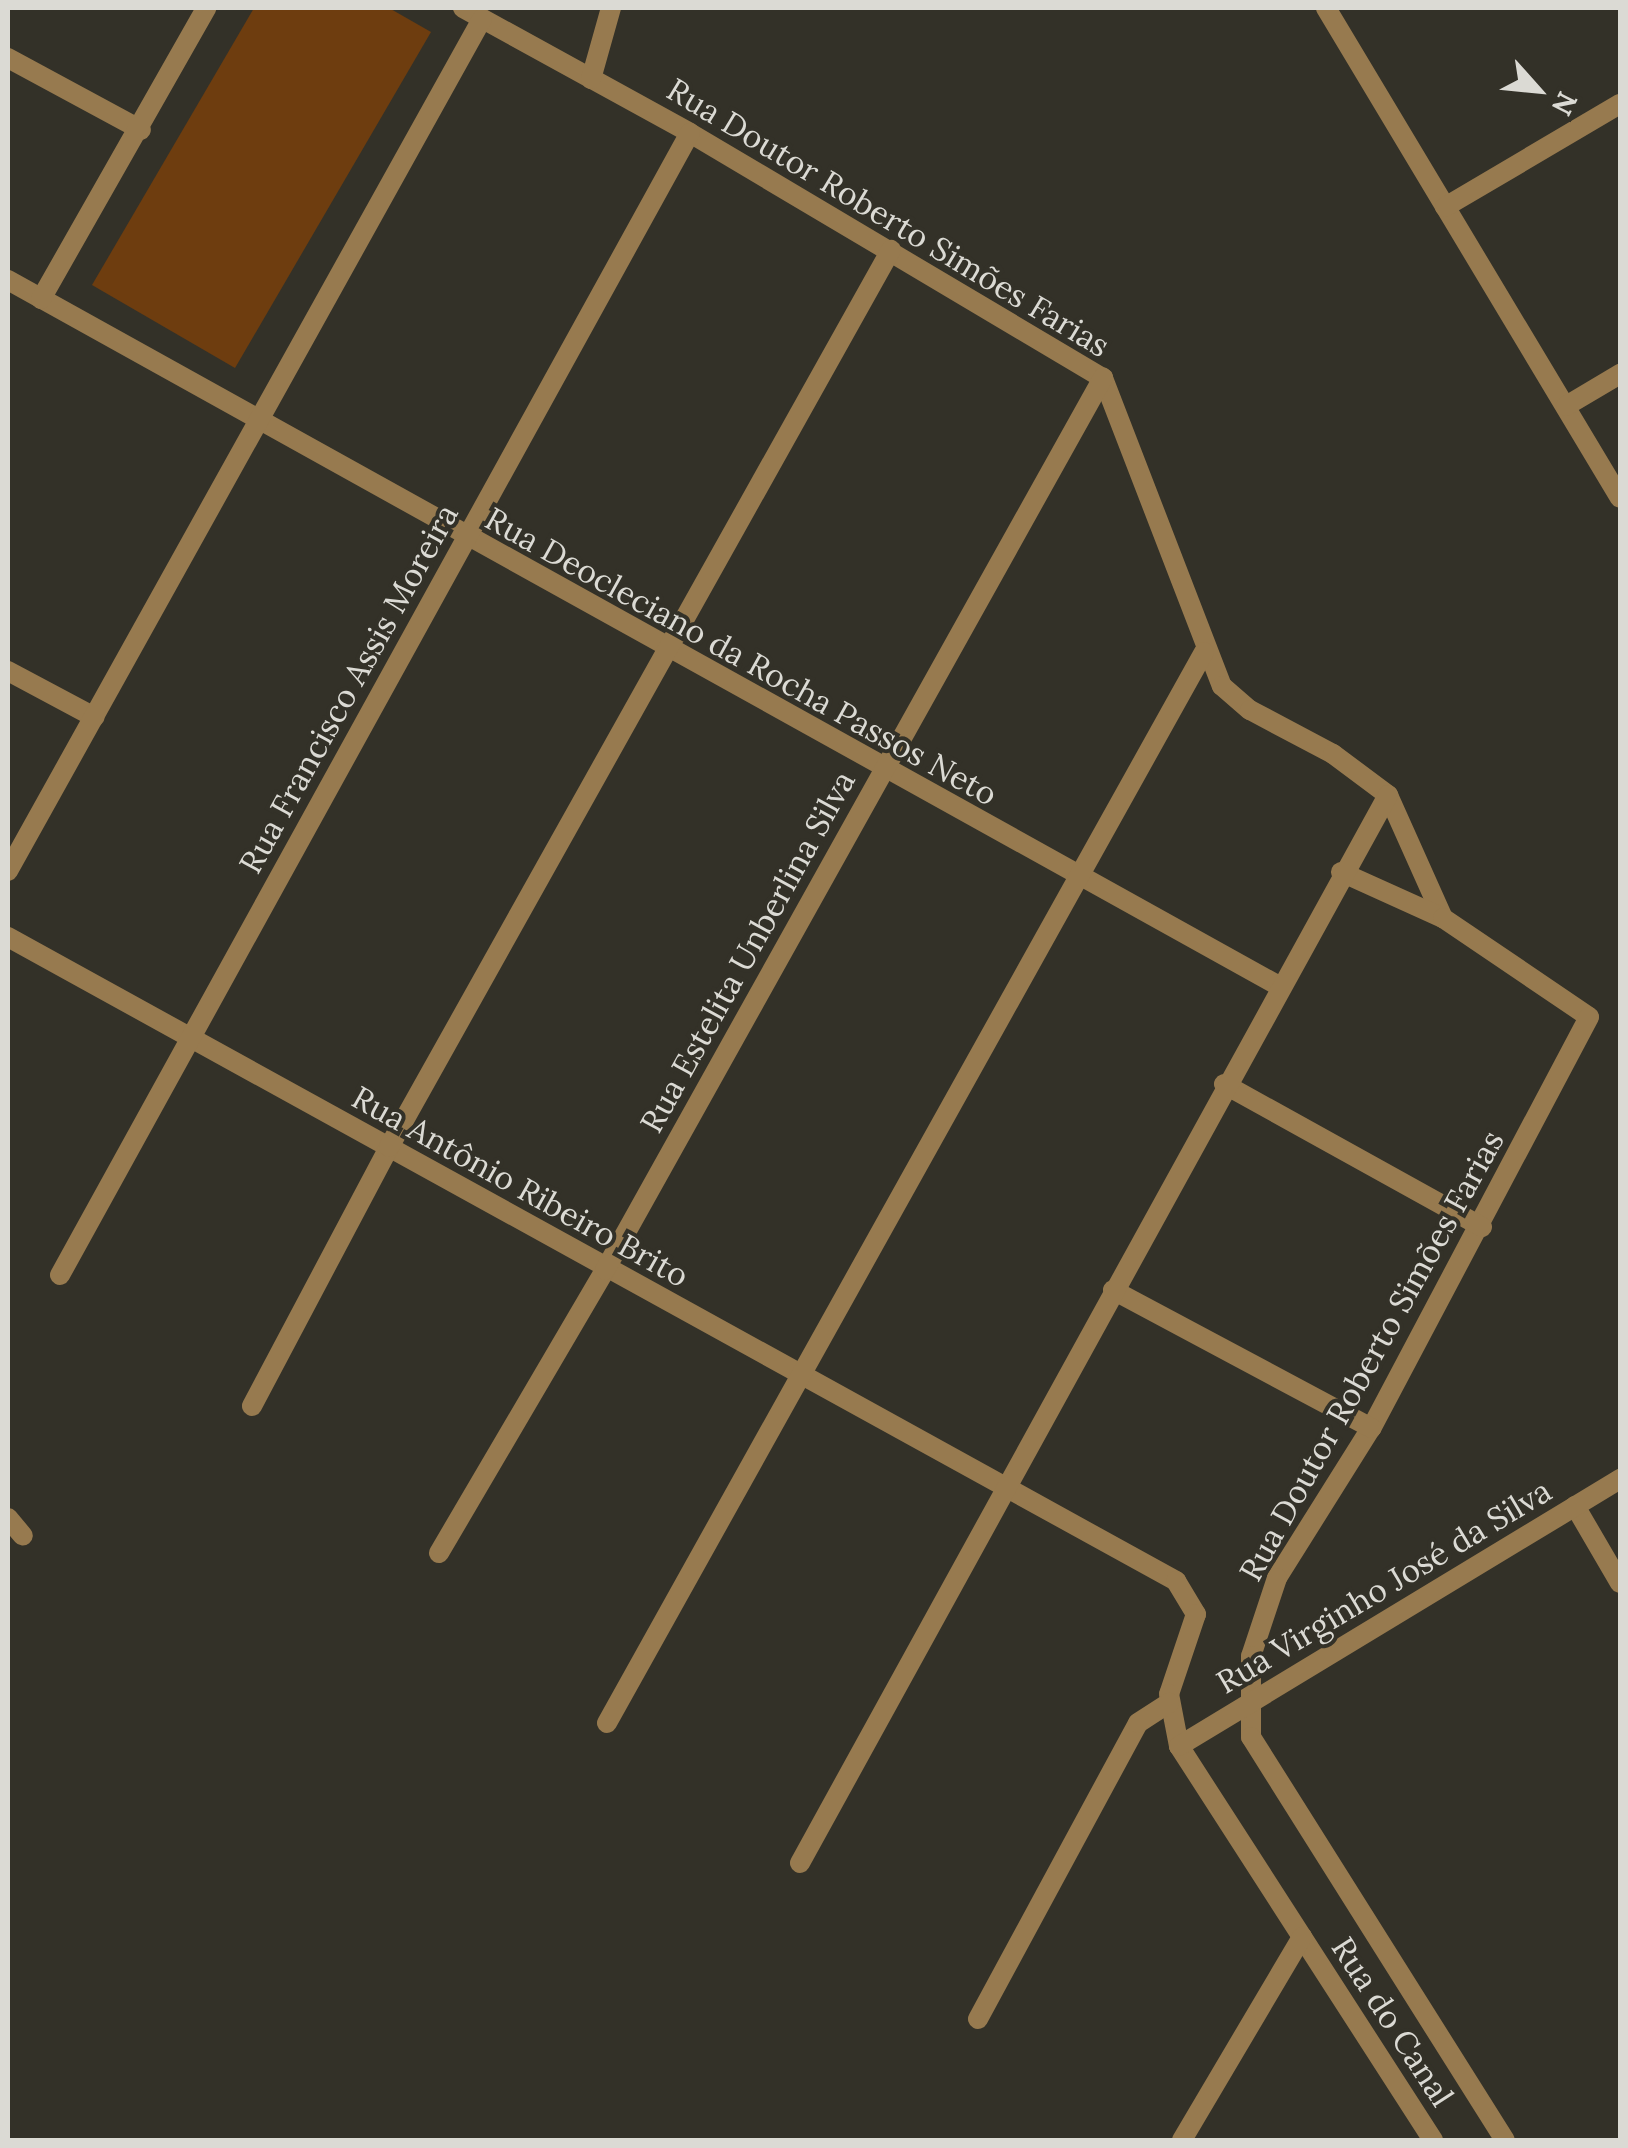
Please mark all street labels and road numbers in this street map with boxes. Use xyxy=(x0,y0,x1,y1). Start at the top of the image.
street label: Rua Doutor Roberto Simões Farias xyxy=(660,70,1116,366)
street label: Rua Francisco Assis Moreira xyxy=(231,498,467,880)
street label: Rua Deocleciano da Rocha Passos Neto xyxy=(478,500,1004,814)
street label: Rua Estelita Unberlina Silva xyxy=(633,765,863,1139)
street label: Rua Antônio Ribeiro Brito xyxy=(345,1078,695,1296)
street label: Rua Doutor Roberto Simões Farias xyxy=(1232,1124,1512,1588)
street label: Rua Virginho José da Silva xyxy=(1210,1472,1558,1702)
street label: Rua do Canal xyxy=(1323,1930,1461,2114)

